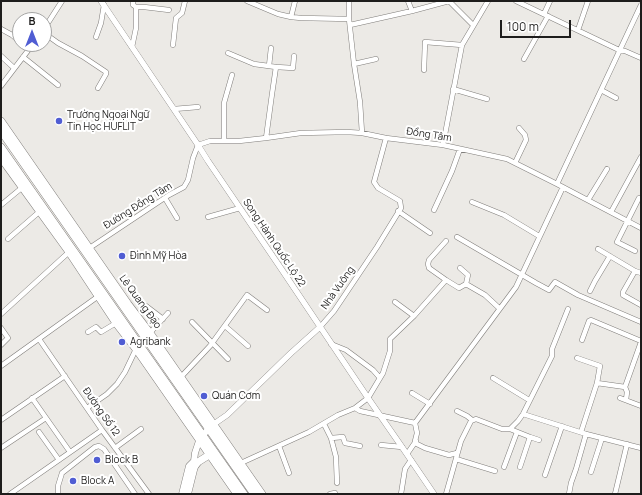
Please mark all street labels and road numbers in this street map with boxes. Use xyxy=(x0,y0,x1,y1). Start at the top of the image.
street label: Đồng Tâm xyxy=(405,125,453,145)
street label: Đường Đồng Tâm xyxy=(102,180,174,232)
street label: Song Hành Quốc Lộ 22 xyxy=(240,197,308,289)
street label: Nhà Vuông xyxy=(319,264,357,312)
street label: Lê Quang Đạo xyxy=(116,273,164,331)
street label: Đường Số 12 xyxy=(80,386,122,438)

